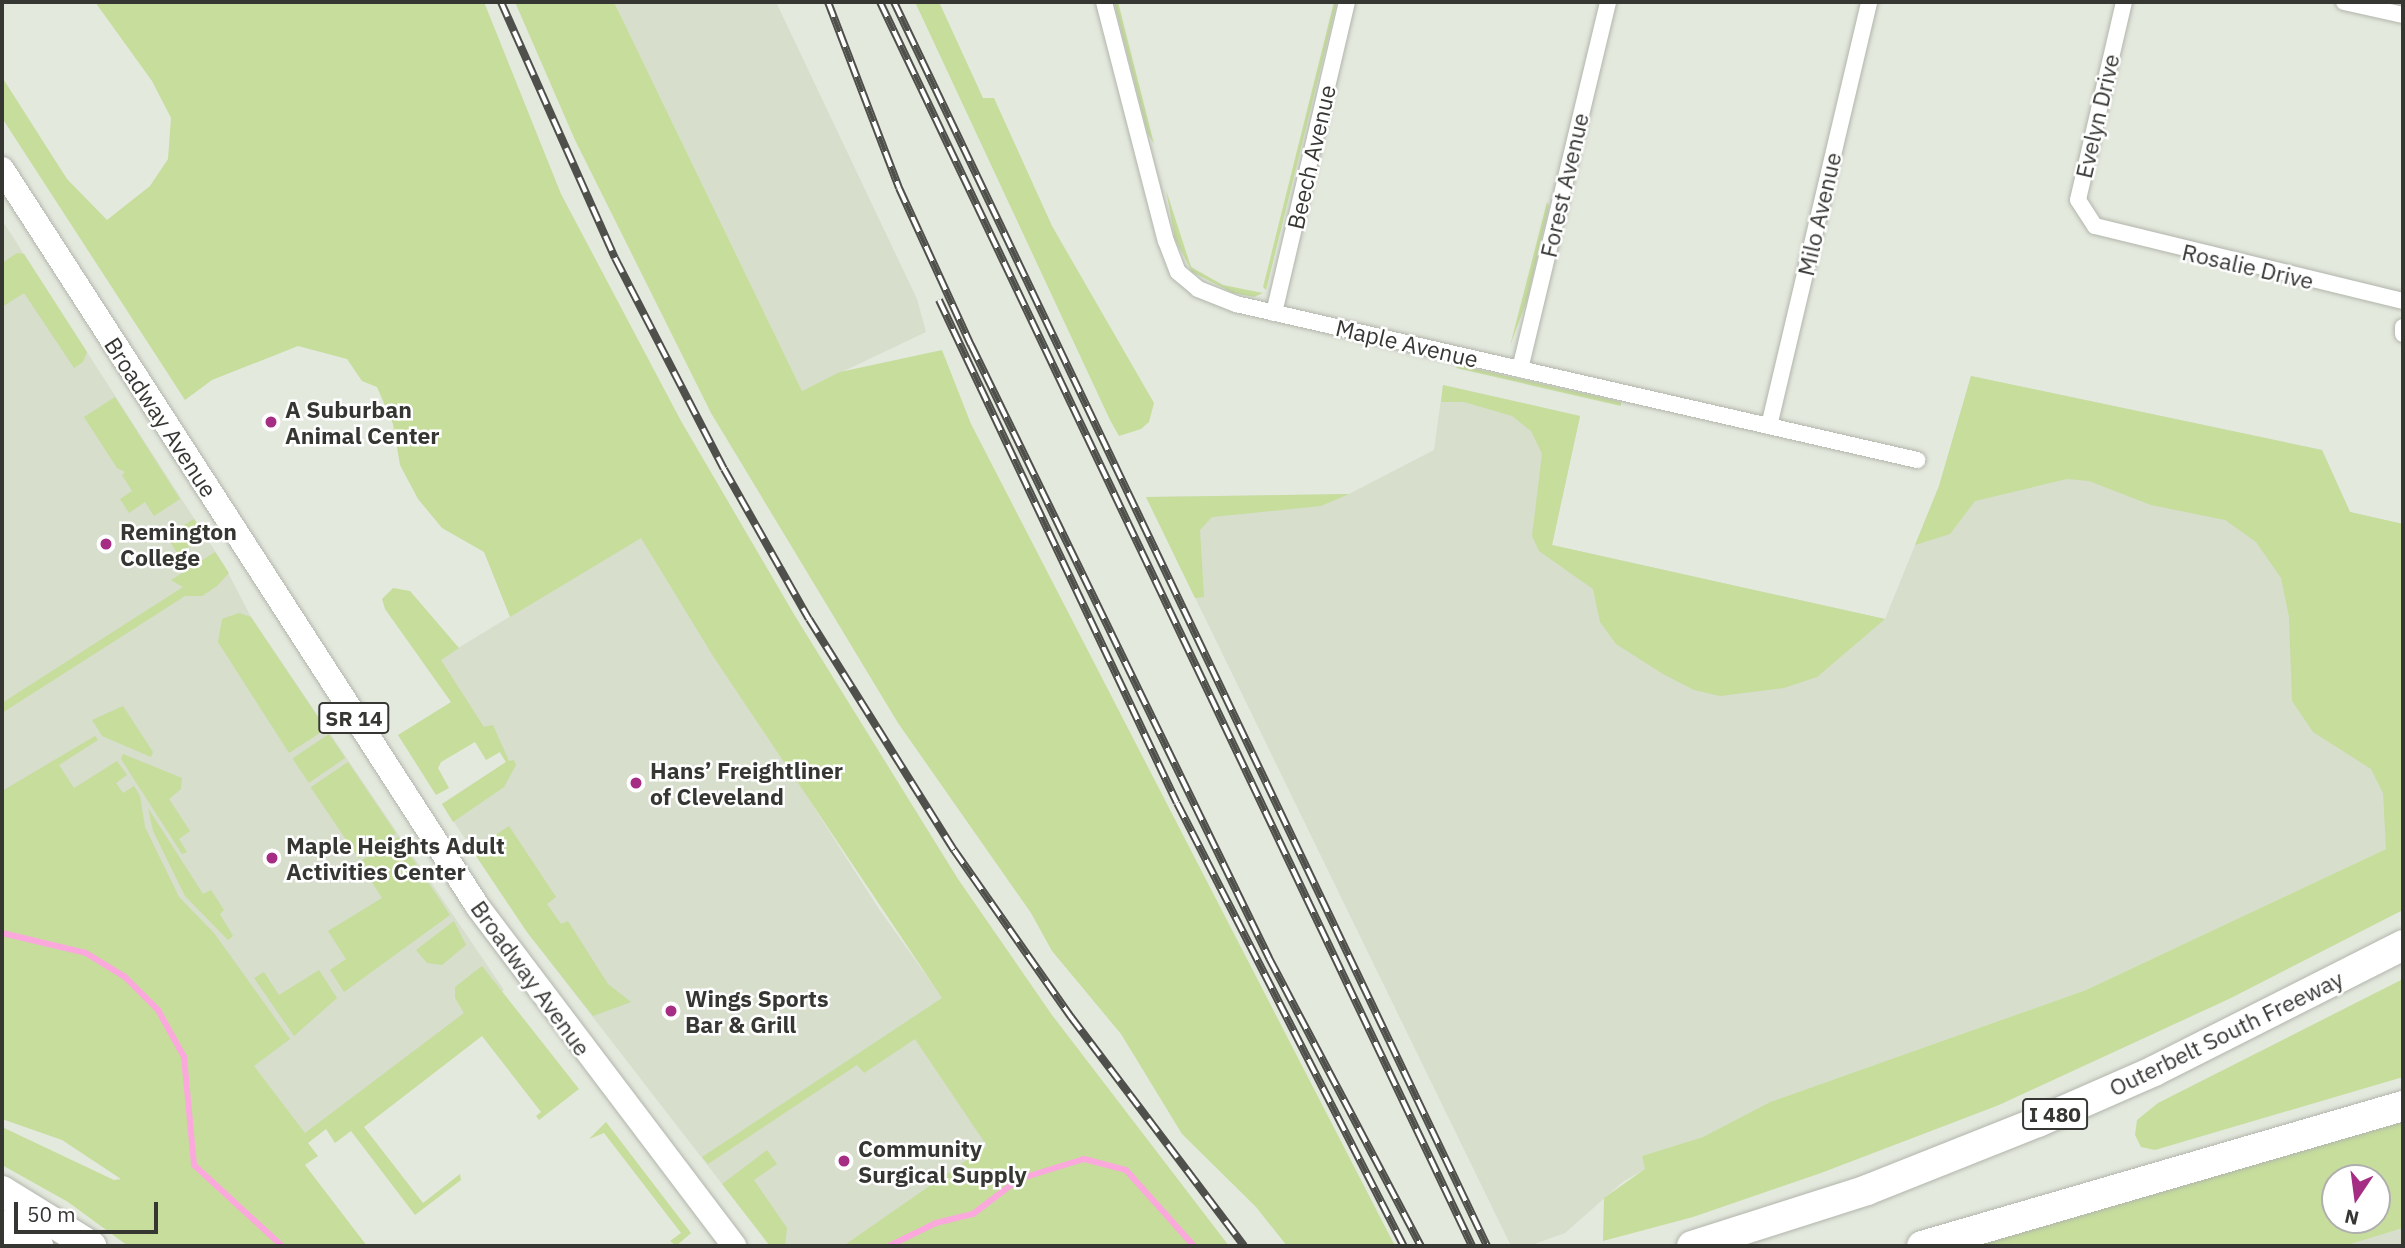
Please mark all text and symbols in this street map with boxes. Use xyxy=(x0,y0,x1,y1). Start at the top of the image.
street label: Evelyn Drive xyxy=(2069,51,2125,181)
street label: Beech Avenue xyxy=(1281,82,1341,232)
street label: Forest Avenue xyxy=(1534,110,1594,260)
street label: Milo Avenue xyxy=(1791,150,1847,278)
street label: Rosalie Drive xyxy=(2180,237,2316,295)
street label: Maple Avenue xyxy=(1333,313,1481,373)
street label: Broadway Avenue xyxy=(99,332,223,502)
place label: A Suburban Animal Center xyxy=(285,395,440,449)
marker: A Suburban Animal Center xyxy=(263,414,279,430)
place label: Remington College xyxy=(120,517,237,571)
marker: Remington College xyxy=(98,536,114,552)
road number: SR 14 xyxy=(317,700,391,736)
place label: Hans’ Freightliner of Cleveland xyxy=(650,756,843,810)
marker: Hans’ Freightliner of Cleveland xyxy=(628,775,644,791)
place label: Maple Heights Adult Activities Center xyxy=(286,831,505,885)
marker: Maple Heights Adult Activities Center xyxy=(264,850,280,866)
street label: Broadway Avenue xyxy=(465,895,597,1061)
street label: Outerbelt South Freeway xyxy=(2105,964,2347,1102)
place label: Wings Sports Bar & Grill xyxy=(685,984,828,1038)
marker: Wings Sports Bar & Grill xyxy=(663,1003,679,1019)
road number: I 480 xyxy=(2022,1096,2088,1132)
place label: Community Surgical Supply xyxy=(858,1134,1027,1188)
marker: Community Surgical Supply xyxy=(836,1153,852,1169)
north arrow xyxy=(2321,1164,2391,1234)
scale bar xyxy=(18,1188,161,1232)
text: 50 m xyxy=(27,1200,76,1228)
text: N xyxy=(2342,1204,2361,1231)

